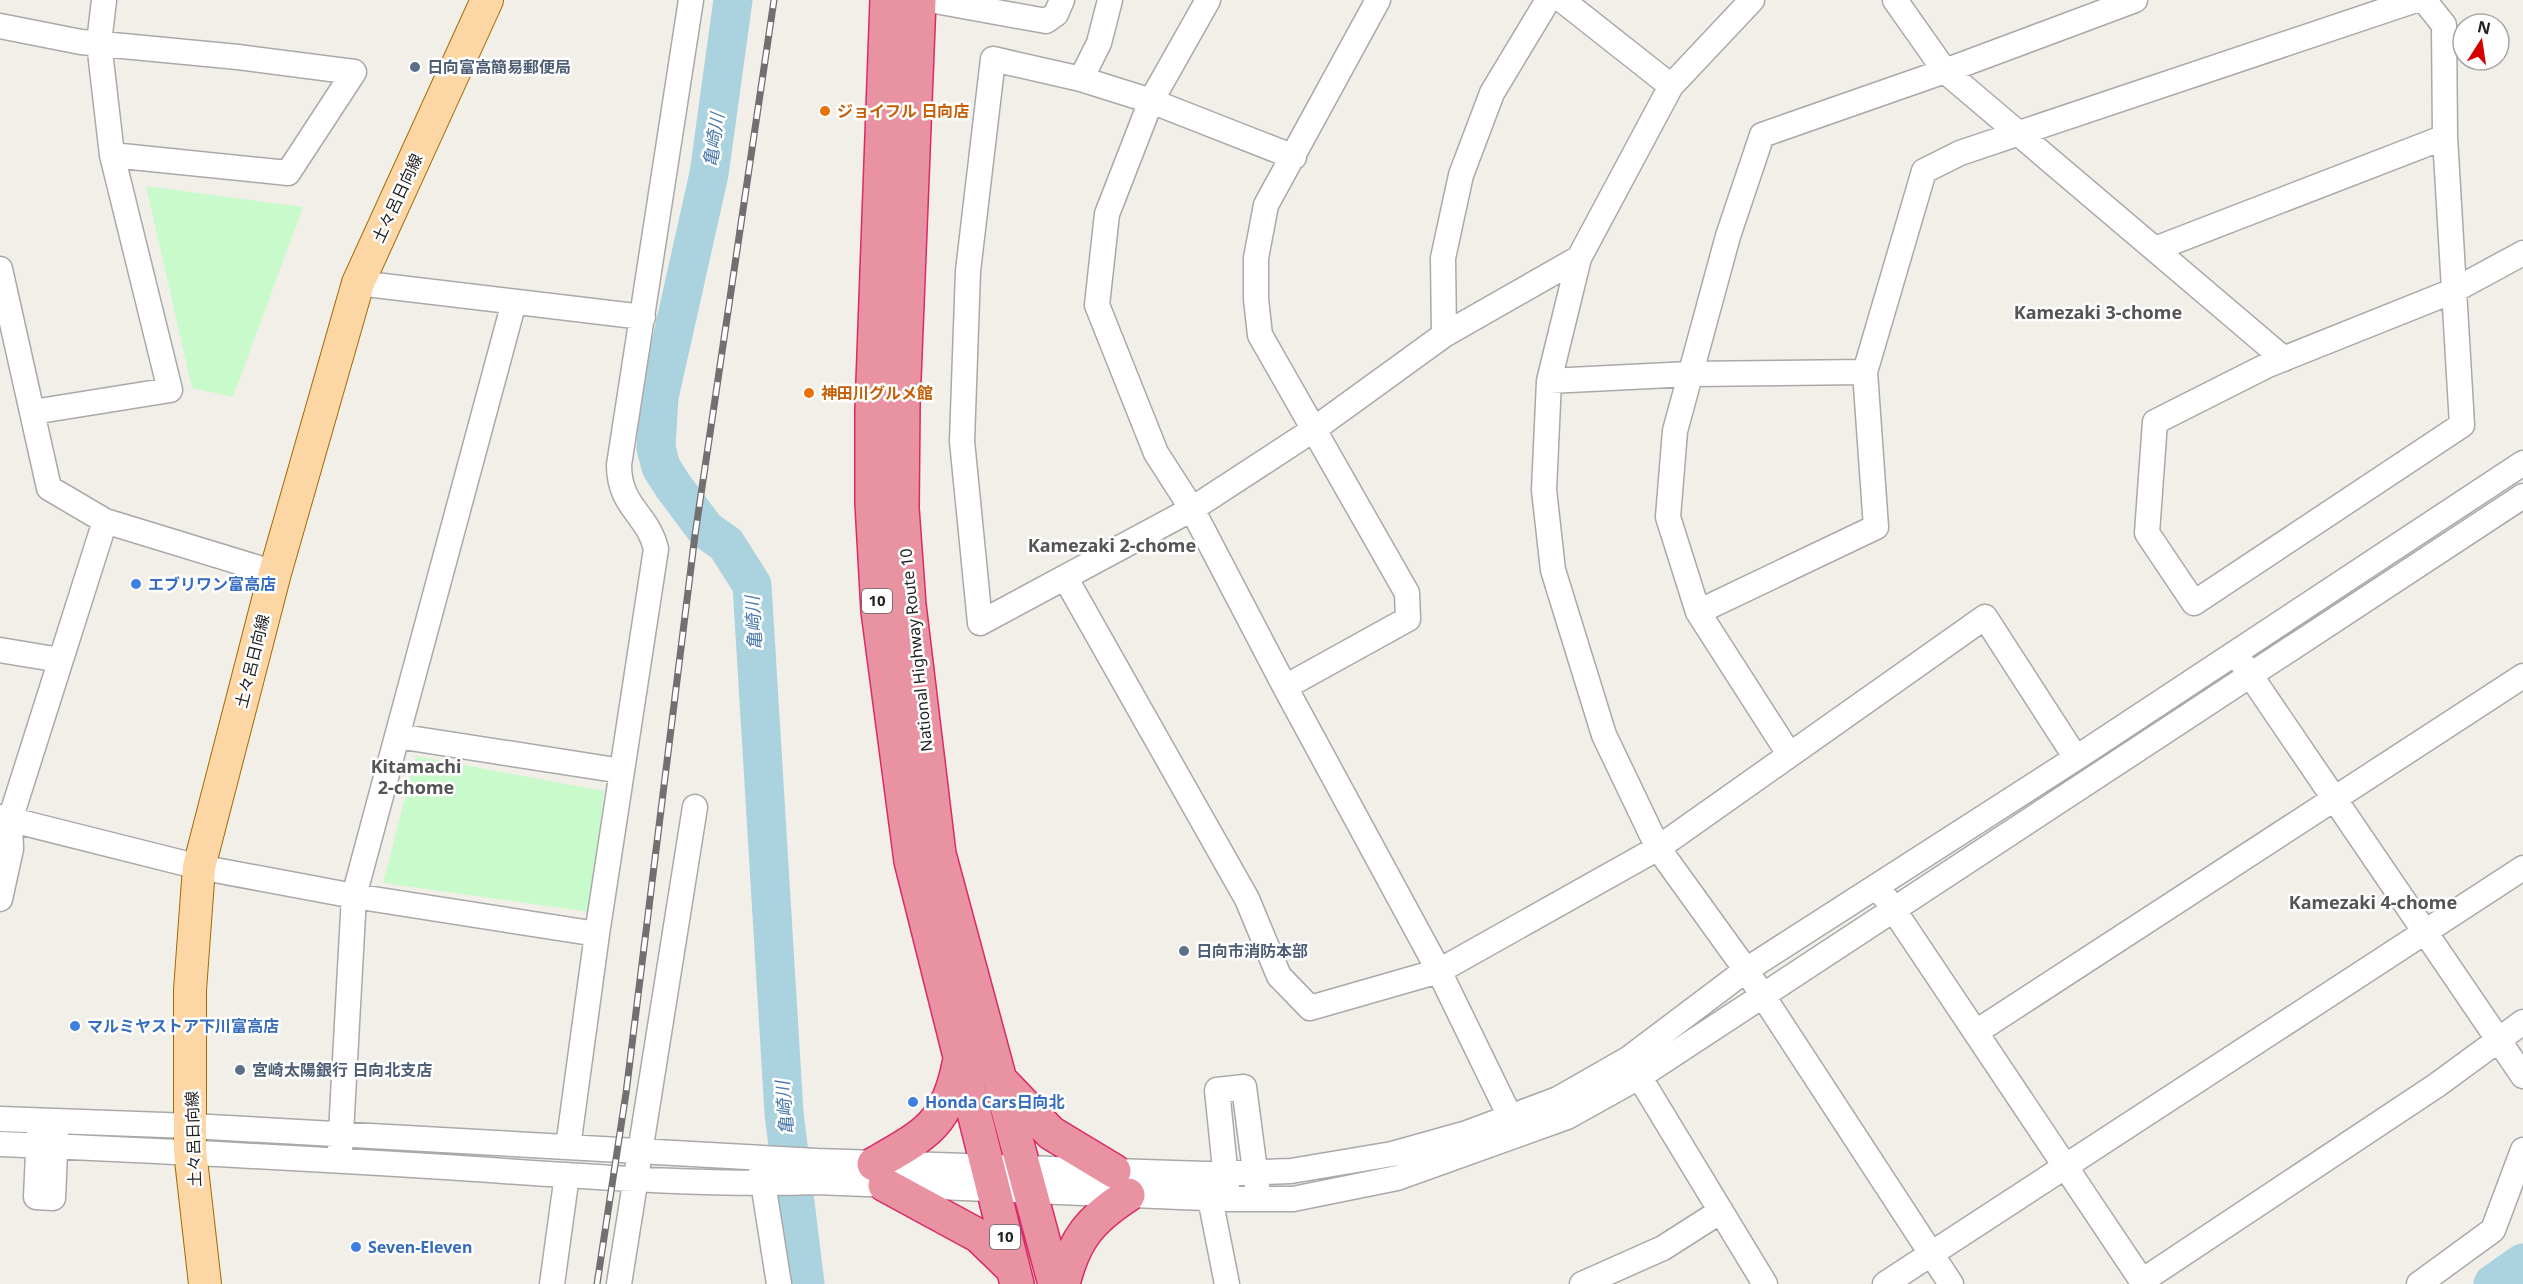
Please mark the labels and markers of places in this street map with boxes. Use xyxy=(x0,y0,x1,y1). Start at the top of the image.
place label: 日向富高簡易郵便局 xyxy=(427,56,571,78)
marker: 日向富高簡易郵便局 xyxy=(408,60,422,74)
place label: ジョイフル 日向店 xyxy=(837,100,969,122)
marker: ジョイフル 日向店 xyxy=(818,104,832,118)
place label: 神田川グルメ館 xyxy=(821,382,933,404)
marker: 神田川グルメ館 xyxy=(802,386,816,400)
place label: エブリワン富高店 xyxy=(148,573,276,595)
marker: エブリワン富高店 xyxy=(129,577,143,591)
place label: 日向市消防本部 xyxy=(1196,940,1308,962)
marker: 日向市消防本部 xyxy=(1177,944,1191,958)
place label: マルミヤストア下川富高店 xyxy=(87,1015,279,1037)
marker: マルミヤストア下川富高店 xyxy=(68,1019,82,1033)
place label: 宮崎太陽銀行 日向北支店 xyxy=(252,1059,432,1081)
marker: 宮崎太陽銀行 日向北支店 xyxy=(233,1063,247,1077)
place label: Honda Cars日向北 xyxy=(925,1091,1065,1113)
marker: Honda Cars日向北 xyxy=(906,1095,920,1109)
place label: Seven-Eleven xyxy=(368,1236,472,1258)
marker: Seven-Eleven xyxy=(349,1240,363,1254)

